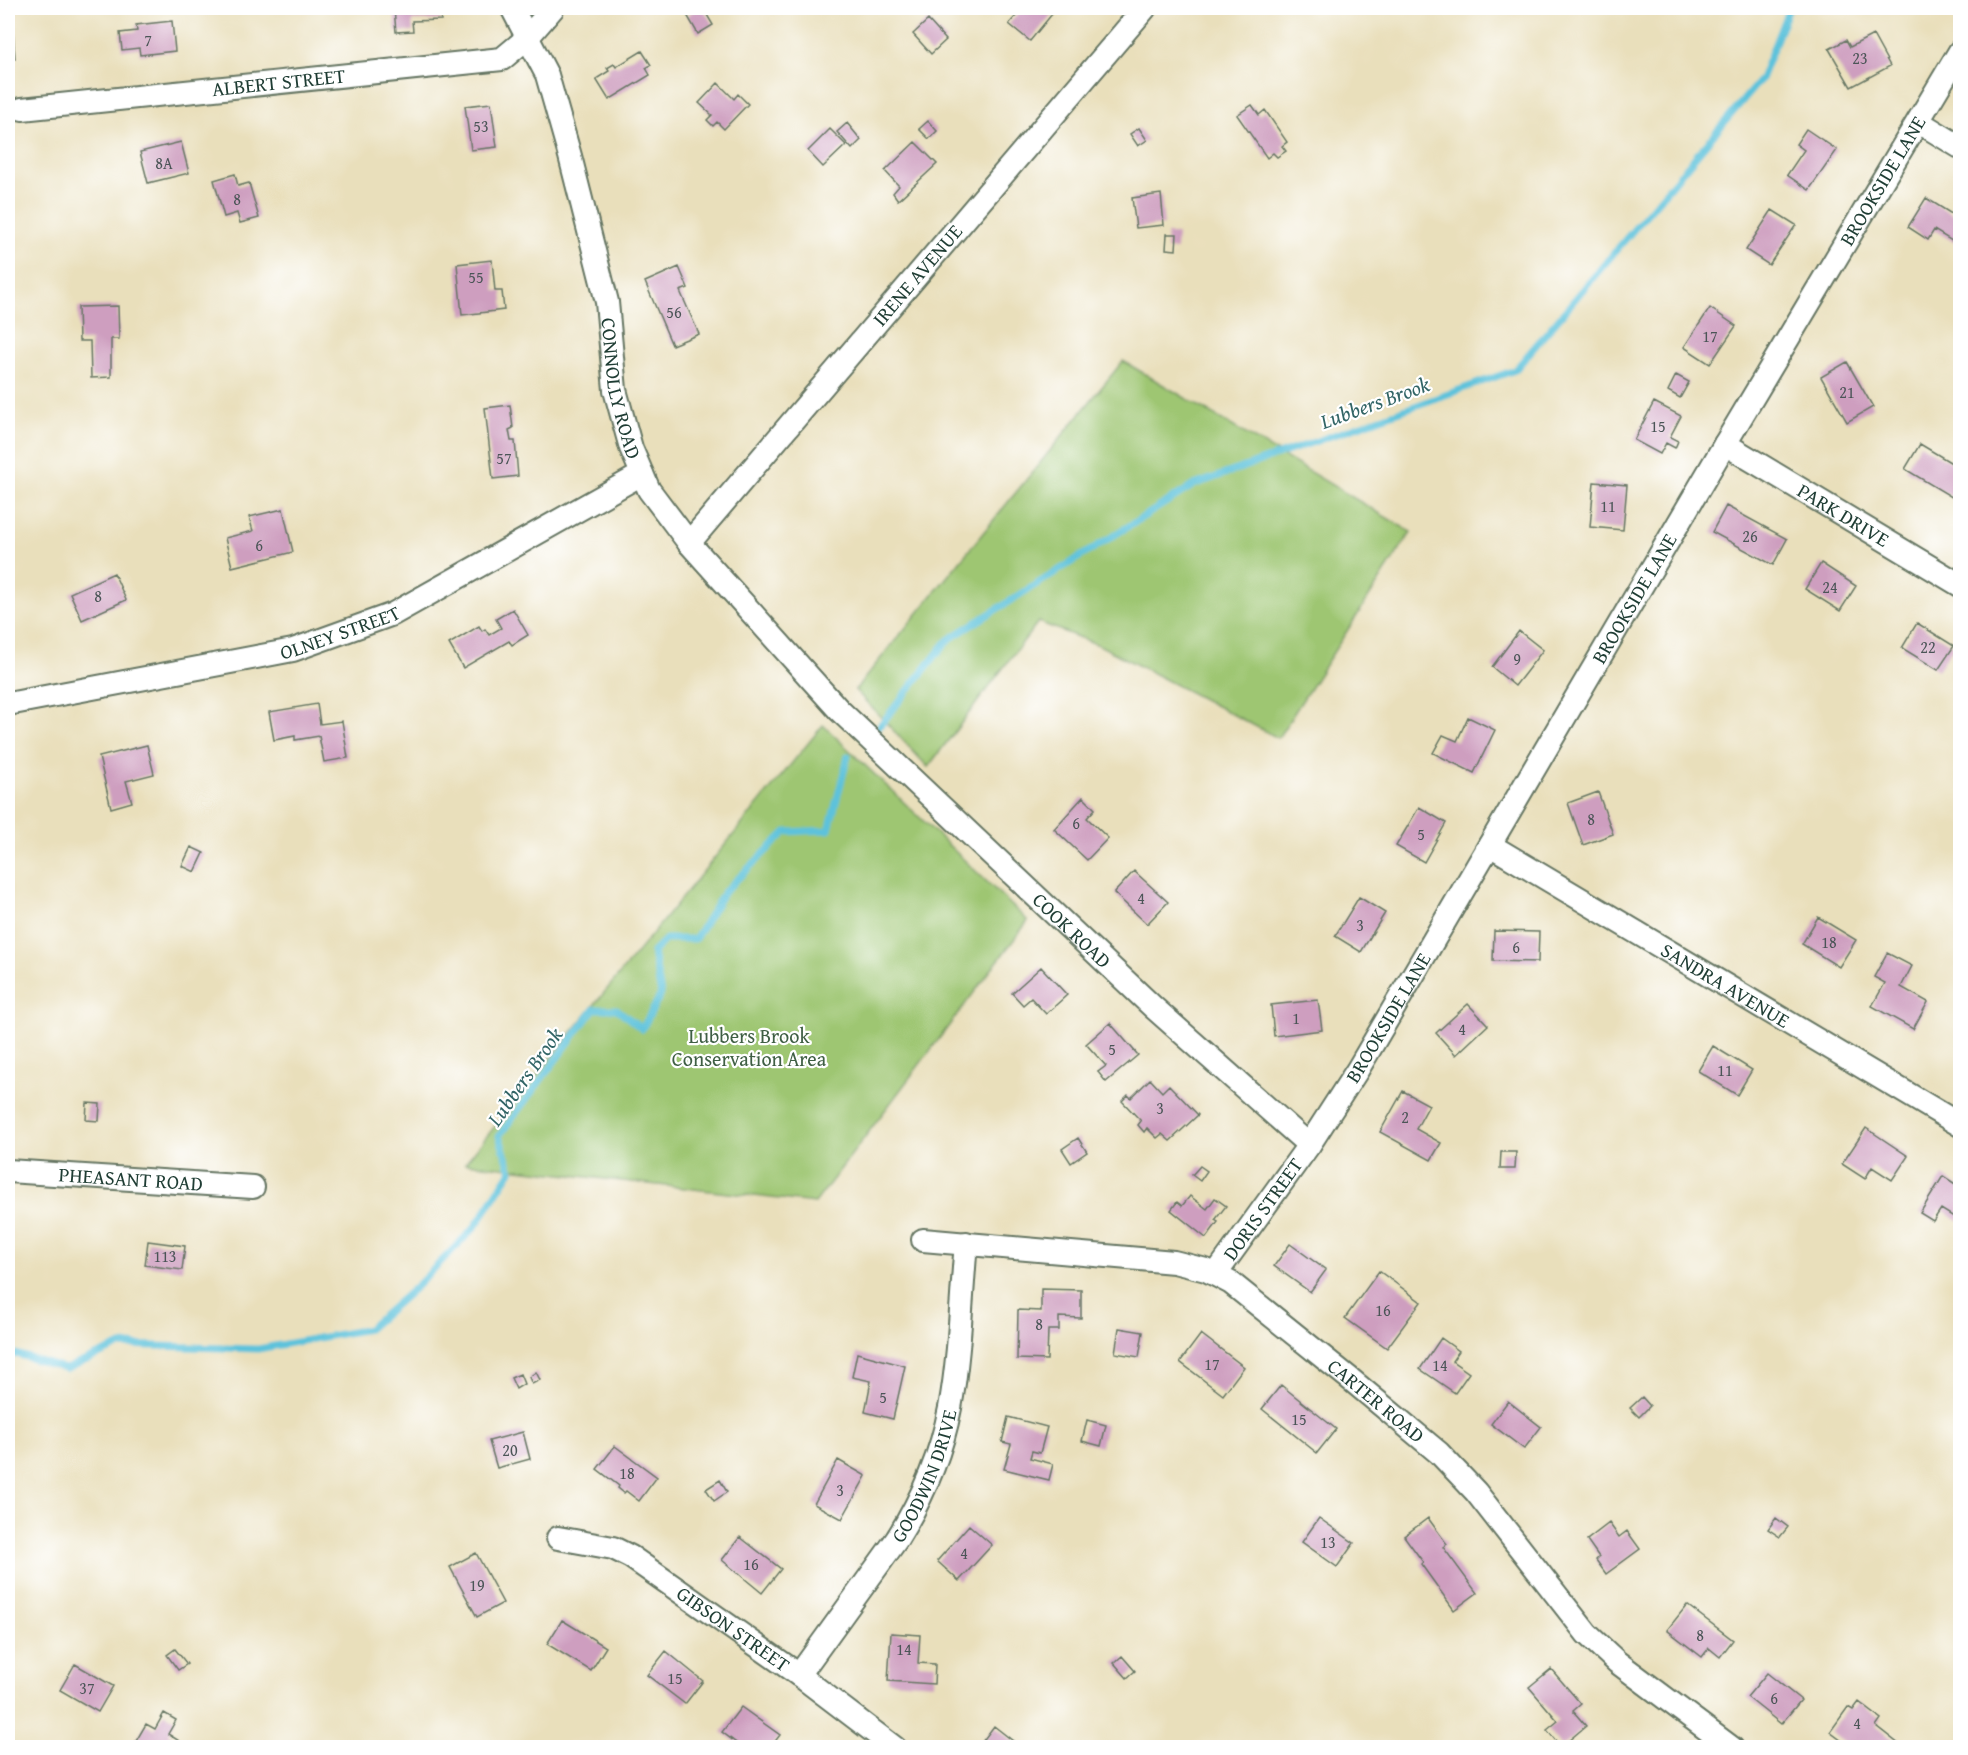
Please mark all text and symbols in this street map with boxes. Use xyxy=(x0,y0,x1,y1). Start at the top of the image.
house number: 7 xyxy=(144,28,152,52)
house number: 23 xyxy=(1852,46,1868,70)
street label: ALBERT STREET xyxy=(210,60,347,103)
street label: BROOKSIDE LANE xyxy=(1832,110,1932,251)
house number: 53 xyxy=(473,114,489,138)
house number: 8A xyxy=(155,151,173,175)
house number: 8 xyxy=(233,187,241,211)
street label: IRENE AVENUE xyxy=(865,218,969,332)
house number: 55 xyxy=(468,265,484,289)
house number: 56 xyxy=(666,300,682,324)
street label: CONNOLLY ROAD xyxy=(595,317,649,463)
house number: 17 xyxy=(1702,324,1718,348)
water label: Lubbers Brook xyxy=(1315,368,1434,437)
house number: 21 xyxy=(1839,380,1855,404)
house number: 15 xyxy=(1650,414,1666,438)
house number: 57 xyxy=(496,446,512,470)
street label: PARK DRIVE xyxy=(1792,476,1895,553)
house number: 11 xyxy=(1600,494,1616,518)
house number: 26 xyxy=(1742,524,1758,548)
street label: BROOKSIDE LANE xyxy=(1584,528,1683,669)
house number: 6 xyxy=(255,533,263,557)
house number: 24 xyxy=(1822,575,1838,599)
house number: 8 xyxy=(94,584,102,608)
street label: OLNEY STREET xyxy=(278,598,405,666)
house number: 22 xyxy=(1920,635,1936,659)
house number: 9 xyxy=(1513,647,1521,671)
house number: 8 xyxy=(1587,807,1595,831)
house number: 6 xyxy=(1072,811,1080,835)
house number: 5 xyxy=(1417,822,1425,846)
street label: COOK ROAD xyxy=(1026,885,1118,974)
house number: 4 xyxy=(1137,886,1145,910)
house number: 3 xyxy=(1356,913,1364,937)
house number: 18 xyxy=(1821,930,1837,954)
house number: 6 xyxy=(1512,935,1520,959)
street label: SANDRA AVENUE xyxy=(1656,935,1796,1034)
street label: BROOKSIDE LANE xyxy=(1338,947,1437,1088)
house number: 1 xyxy=(1292,1006,1300,1030)
house number: 4 xyxy=(1458,1017,1466,1041)
water label: Lubbers Brook xyxy=(479,1021,570,1133)
park label: Lubbers Brook Conservation Area xyxy=(672,1021,827,1073)
house number: 5 xyxy=(1108,1037,1116,1061)
house number: 11 xyxy=(1717,1058,1733,1082)
house number: 3 xyxy=(1156,1096,1164,1120)
house number: 2 xyxy=(1401,1105,1409,1129)
street label: DORIS STREET xyxy=(1215,1152,1309,1266)
street label: PHEASANT ROAD xyxy=(58,1159,204,1198)
house number: 113 xyxy=(153,1244,177,1268)
house number: 16 xyxy=(1375,1298,1391,1322)
house number: 8 xyxy=(1035,1312,1043,1336)
street label: CARTER ROAD xyxy=(1322,1351,1431,1449)
house number: 17 xyxy=(1204,1352,1220,1376)
house number: 14 xyxy=(1432,1353,1448,1377)
house number: 5 xyxy=(879,1385,887,1409)
street label: GOODWIN DRIVE xyxy=(883,1407,963,1548)
house number: 15 xyxy=(1291,1407,1307,1431)
house number: 20 xyxy=(502,1438,518,1462)
house number: 18 xyxy=(619,1461,635,1485)
house number: 3 xyxy=(836,1478,844,1502)
house number: 13 xyxy=(1320,1530,1336,1554)
house number: 4 xyxy=(960,1541,968,1565)
house number: 16 xyxy=(743,1552,759,1576)
house number: 19 xyxy=(469,1573,485,1597)
street label: GIBSON STREET xyxy=(671,1578,796,1678)
house number: 8 xyxy=(1696,1623,1704,1647)
house number: 14 xyxy=(896,1637,912,1661)
house number: 15 xyxy=(667,1666,683,1690)
house number: 37 xyxy=(79,1676,95,1700)
house number: 6 xyxy=(1770,1686,1778,1710)
house number: 4 xyxy=(1853,1711,1861,1735)

